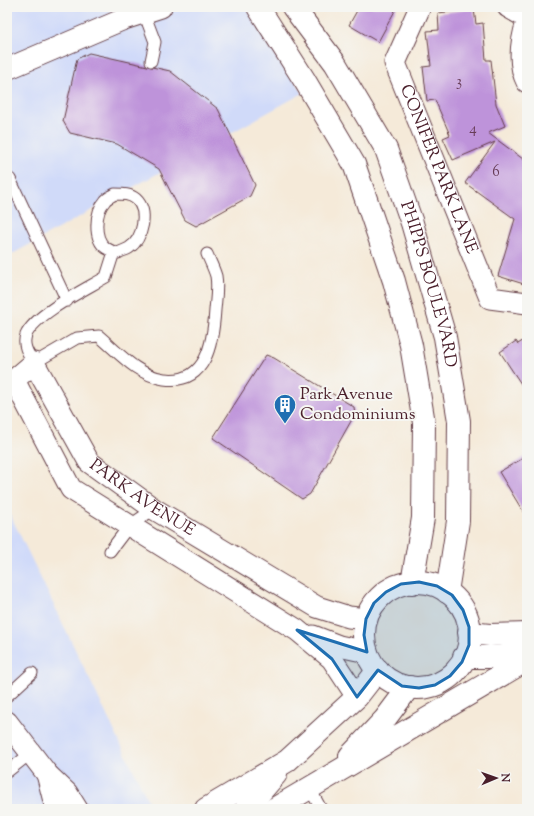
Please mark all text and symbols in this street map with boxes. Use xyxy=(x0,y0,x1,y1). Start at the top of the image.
house number: 3 xyxy=(456,72,462,93)
street label: CONIFER PARK LANE xyxy=(393,81,483,258)
house number: 4 xyxy=(469,119,477,140)
house number: 6 xyxy=(492,162,500,183)
street label: PHIPPS BOULEVARD xyxy=(393,198,462,369)
place label: Park Avenue Condominiums xyxy=(300,383,416,427)
building icon: Park Avenue Condominiums xyxy=(272,392,298,425)
street label: PARK AVENUE xyxy=(84,454,199,543)
north arrow xyxy=(476,758,516,798)
text: N xyxy=(497,772,513,783)

